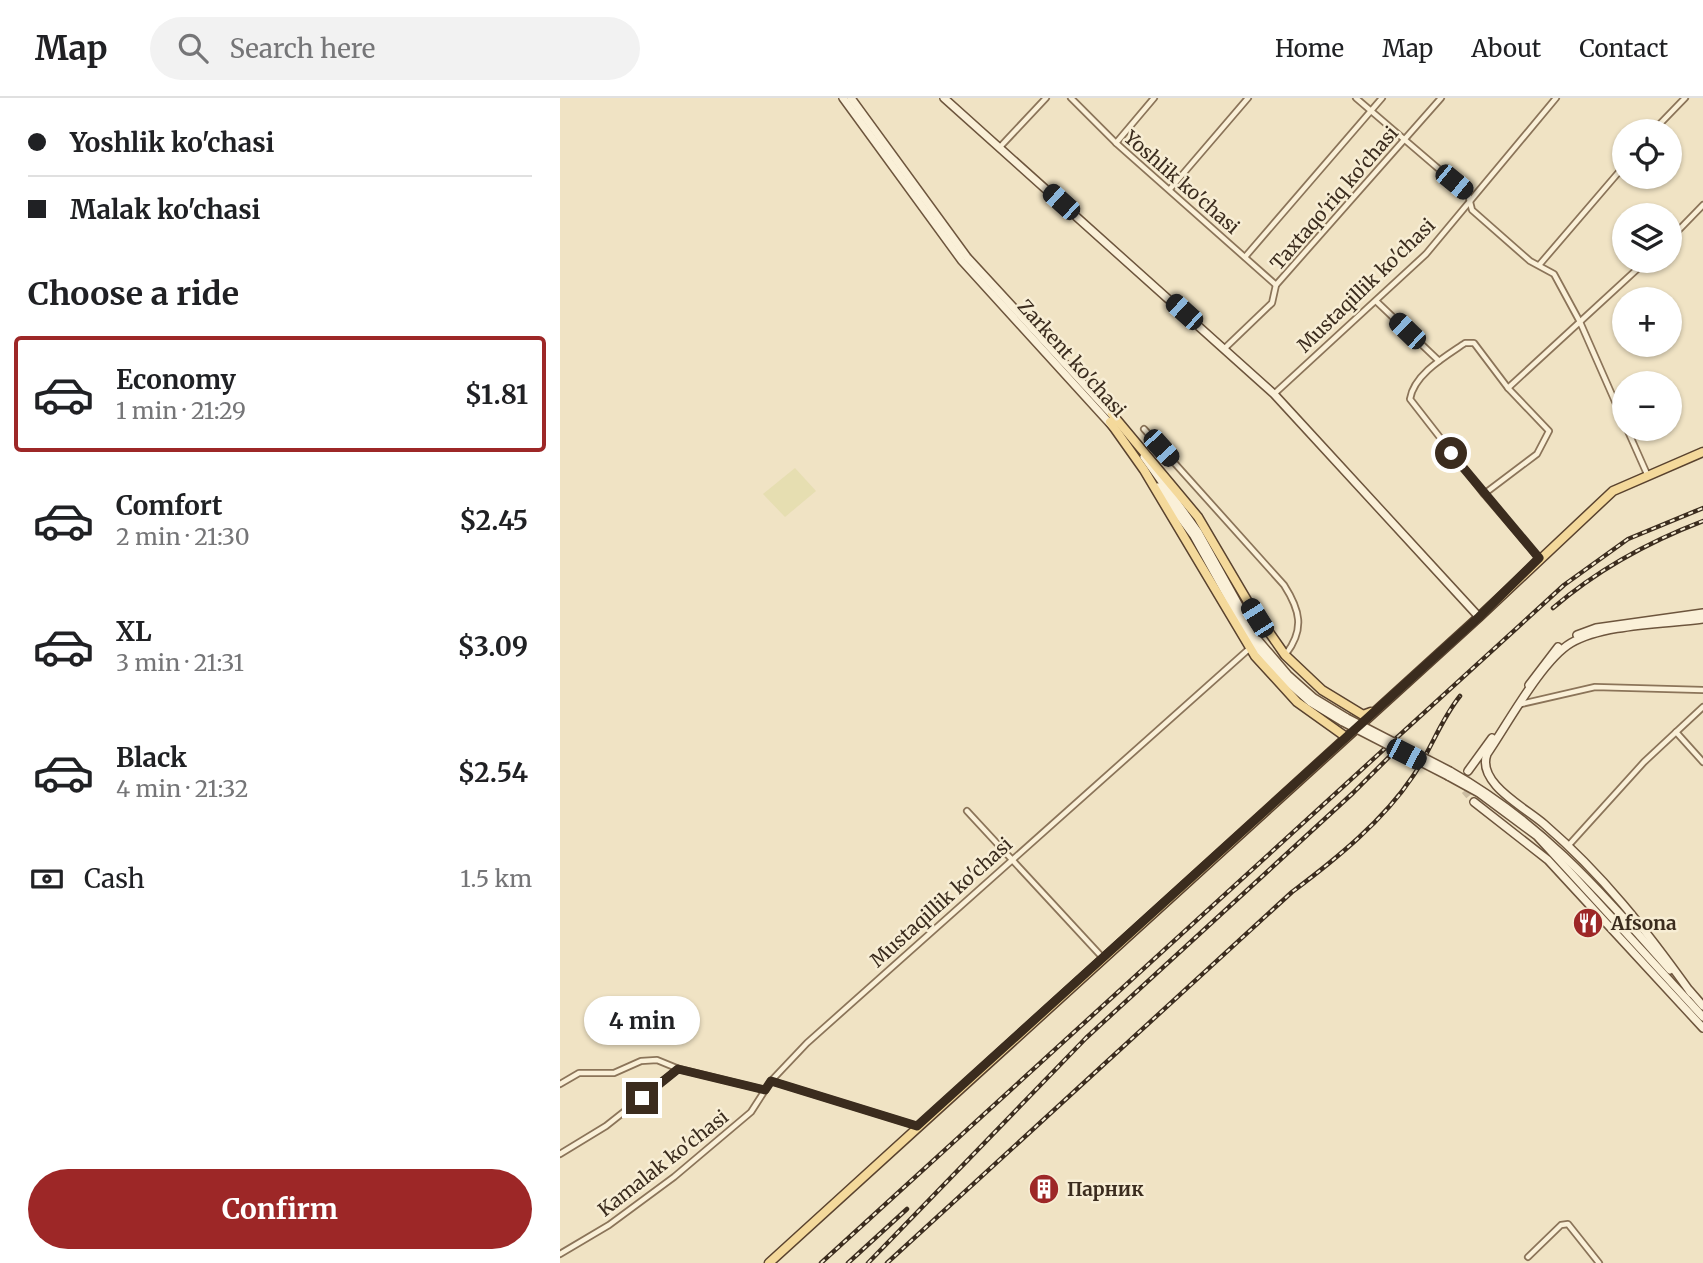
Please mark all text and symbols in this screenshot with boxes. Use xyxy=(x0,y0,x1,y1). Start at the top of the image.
search box xyxy=(150,17,640,80)
text: Map xyxy=(35,28,108,69)
icon: search xyxy=(174,29,212,67)
text: Search here xyxy=(230,32,375,65)
text: Home xyxy=(1275,33,1344,64)
text: Map xyxy=(1382,33,1433,64)
text: About xyxy=(1471,33,1541,64)
text: Contact xyxy=(1579,33,1668,64)
map controls xyxy=(1612,119,1682,441)
button: locate xyxy=(1612,119,1682,189)
street label: Taxtaqo'riq ko'chasi xyxy=(1265,121,1403,275)
street label: Yoshlik ko'chasi xyxy=(1119,125,1245,239)
text: Yoshlik ko'chasi xyxy=(70,126,274,159)
car xyxy=(1432,161,1477,203)
car xyxy=(1039,180,1084,224)
text: Malak ko'chasi xyxy=(70,193,260,226)
button: layers xyxy=(1612,203,1682,273)
street label: Mustaqillik ko'chasi xyxy=(1292,213,1440,357)
text: Choose a ride xyxy=(28,274,239,314)
button: + xyxy=(1612,287,1682,357)
car xyxy=(1162,290,1207,334)
street label: Zarkent ko'chasi xyxy=(1013,294,1131,422)
car xyxy=(1385,309,1430,353)
icon: car xyxy=(32,363,95,426)
text: Economy xyxy=(116,363,236,396)
button: − xyxy=(1612,371,1682,441)
text: $1.81 xyxy=(465,378,528,411)
text: 1 min · 21:29 xyxy=(116,396,246,425)
car xyxy=(1140,425,1183,471)
route start xyxy=(1435,437,1467,469)
icon: car xyxy=(32,489,95,552)
text: Comfort xyxy=(116,489,222,522)
text: $2.45 xyxy=(459,504,528,537)
text: 2 min · 21:30 xyxy=(116,522,250,551)
car xyxy=(1237,595,1278,641)
icon: car xyxy=(32,615,95,678)
text: XL xyxy=(116,615,152,648)
text: $3.09 xyxy=(458,630,528,663)
text: 3 min · 21:31 xyxy=(116,648,244,677)
car xyxy=(1383,735,1430,773)
icon: car xyxy=(32,741,95,804)
text: Black xyxy=(116,741,187,774)
text: $2.54 xyxy=(458,756,528,789)
text: 4 min · 21:32 xyxy=(116,774,248,803)
street label: Mustaqillik ko'chasi xyxy=(865,832,1017,972)
icon: cash xyxy=(28,860,66,898)
text: Cash xyxy=(84,862,145,895)
text: 1.5 km xyxy=(460,864,532,893)
restaurant icon: Afsona xyxy=(1571,906,1605,940)
place label: Afsona xyxy=(1610,911,1677,935)
callout: 4 min xyxy=(584,996,700,1046)
text: 4 min xyxy=(609,1006,675,1035)
route end xyxy=(626,1082,658,1114)
street label: Kamalak ko'chasi xyxy=(593,1105,733,1221)
button: Confirm xyxy=(28,1169,532,1249)
building icon: Парник xyxy=(1027,1172,1061,1206)
place label: Парник xyxy=(1067,1177,1144,1201)

